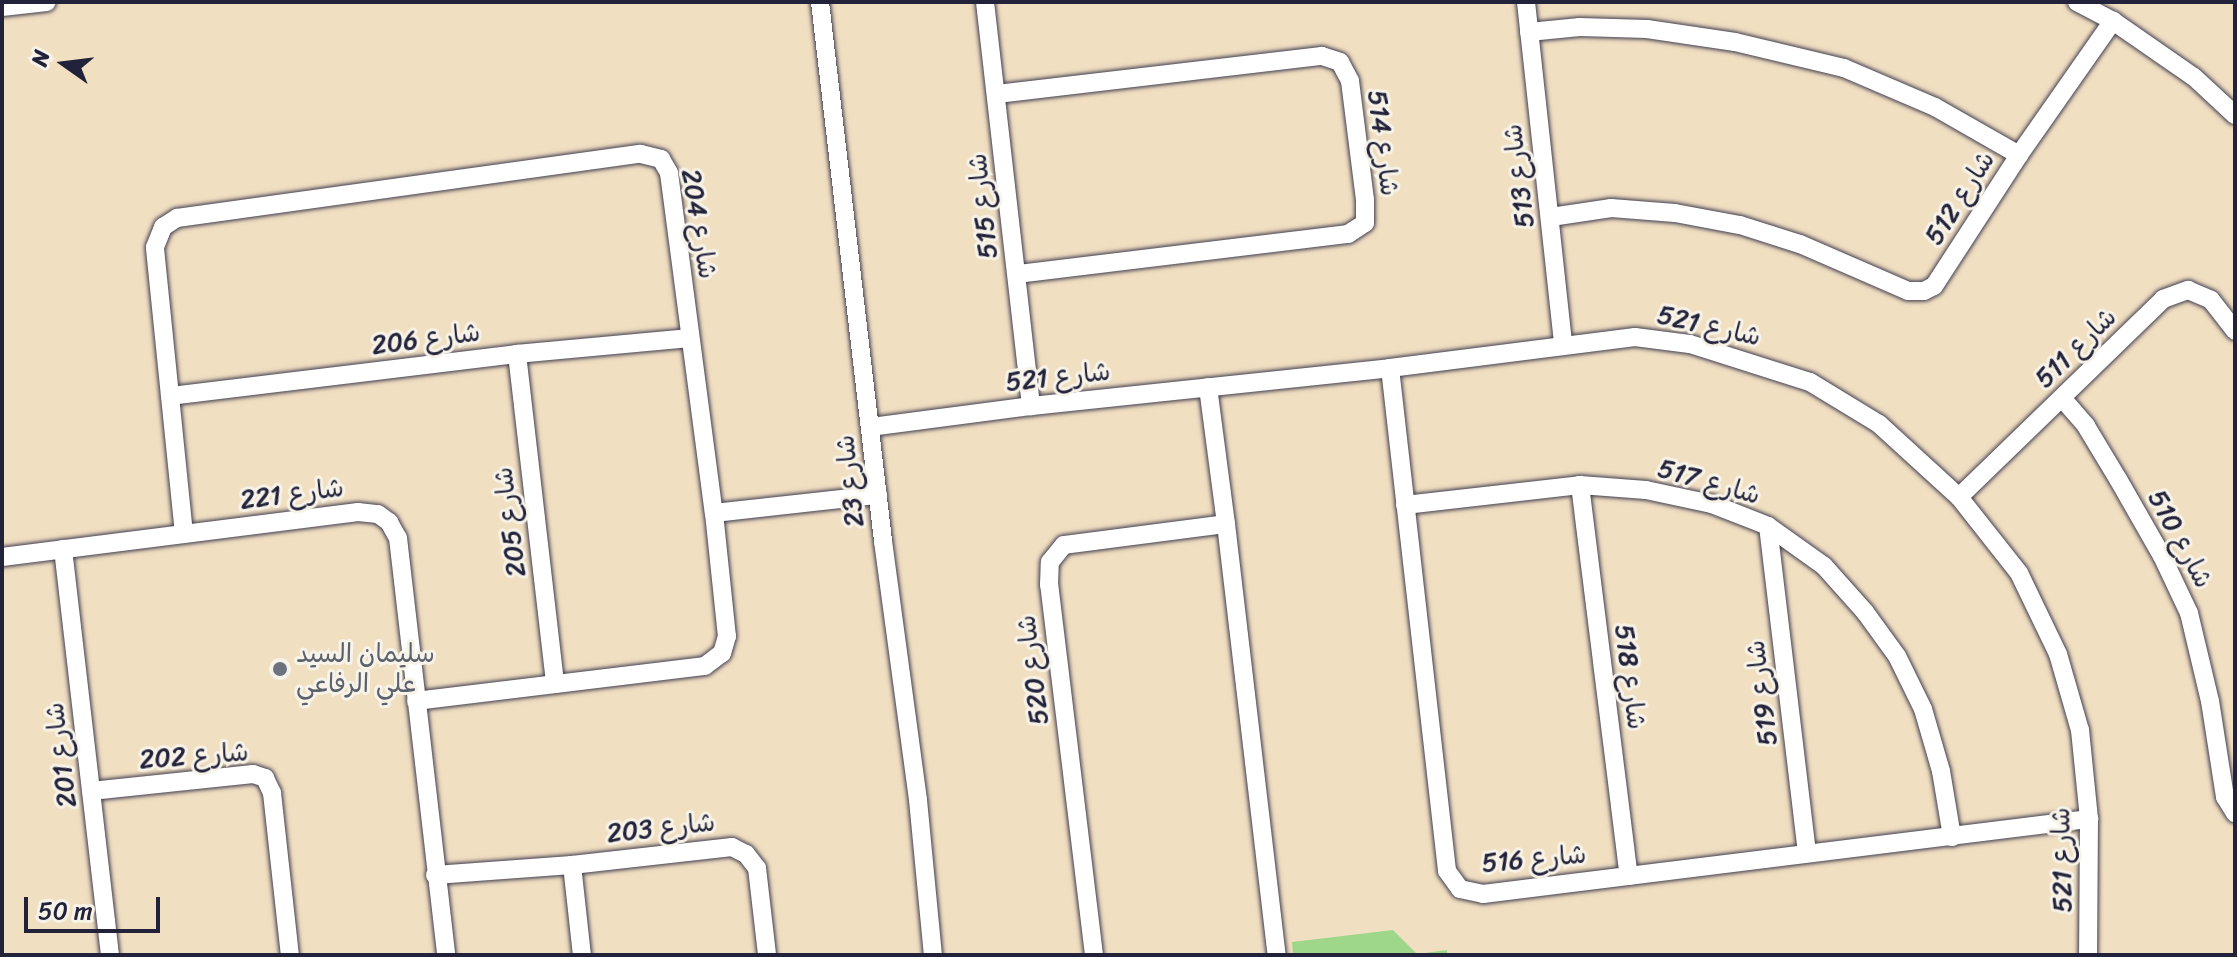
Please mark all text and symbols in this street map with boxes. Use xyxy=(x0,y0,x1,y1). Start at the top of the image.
north arrow xyxy=(24,24,104,104)
text: N xyxy=(19,46,61,70)
street label: شارع 514 xyxy=(1361,88,1405,198)
street label: شارع 513 xyxy=(1497,122,1541,230)
street label: شارع 512 xyxy=(1918,145,2002,251)
street label: شارع 515 xyxy=(962,152,1004,260)
street label: شارع 204 xyxy=(675,167,723,281)
street label: شارع 521 xyxy=(1654,299,1764,353)
street label: شارع 511 xyxy=(2029,302,2123,394)
street label: شارع 206 xyxy=(370,317,482,361)
street label: شارع 521 xyxy=(1004,356,1112,398)
street label: شارع 23 xyxy=(830,433,870,529)
street label: شارع 517 xyxy=(1654,453,1764,511)
street label: شارع 205 xyxy=(488,465,532,579)
street label: شارع 221 xyxy=(238,472,346,516)
street label: شارع 510 xyxy=(2141,485,2219,593)
street label: شارع 520 xyxy=(1011,613,1055,727)
street label: شارع 518 xyxy=(1608,623,1652,731)
place label: سليمان السيد علي الرفاعي xyxy=(296,638,435,700)
street label: شارع 519 xyxy=(1740,638,1784,748)
marker: سليمان السيد علي الرفاعي xyxy=(271,660,289,678)
street label: شارع 201 xyxy=(39,701,83,809)
street label: شارع 202 xyxy=(138,737,250,775)
street label: شارع 203 xyxy=(605,807,717,849)
street label: شارع 521 xyxy=(2045,807,2079,913)
street label: شارع 516 xyxy=(1480,839,1588,879)
scale bar xyxy=(28,881,164,931)
text: 50 m xyxy=(38,890,93,932)

